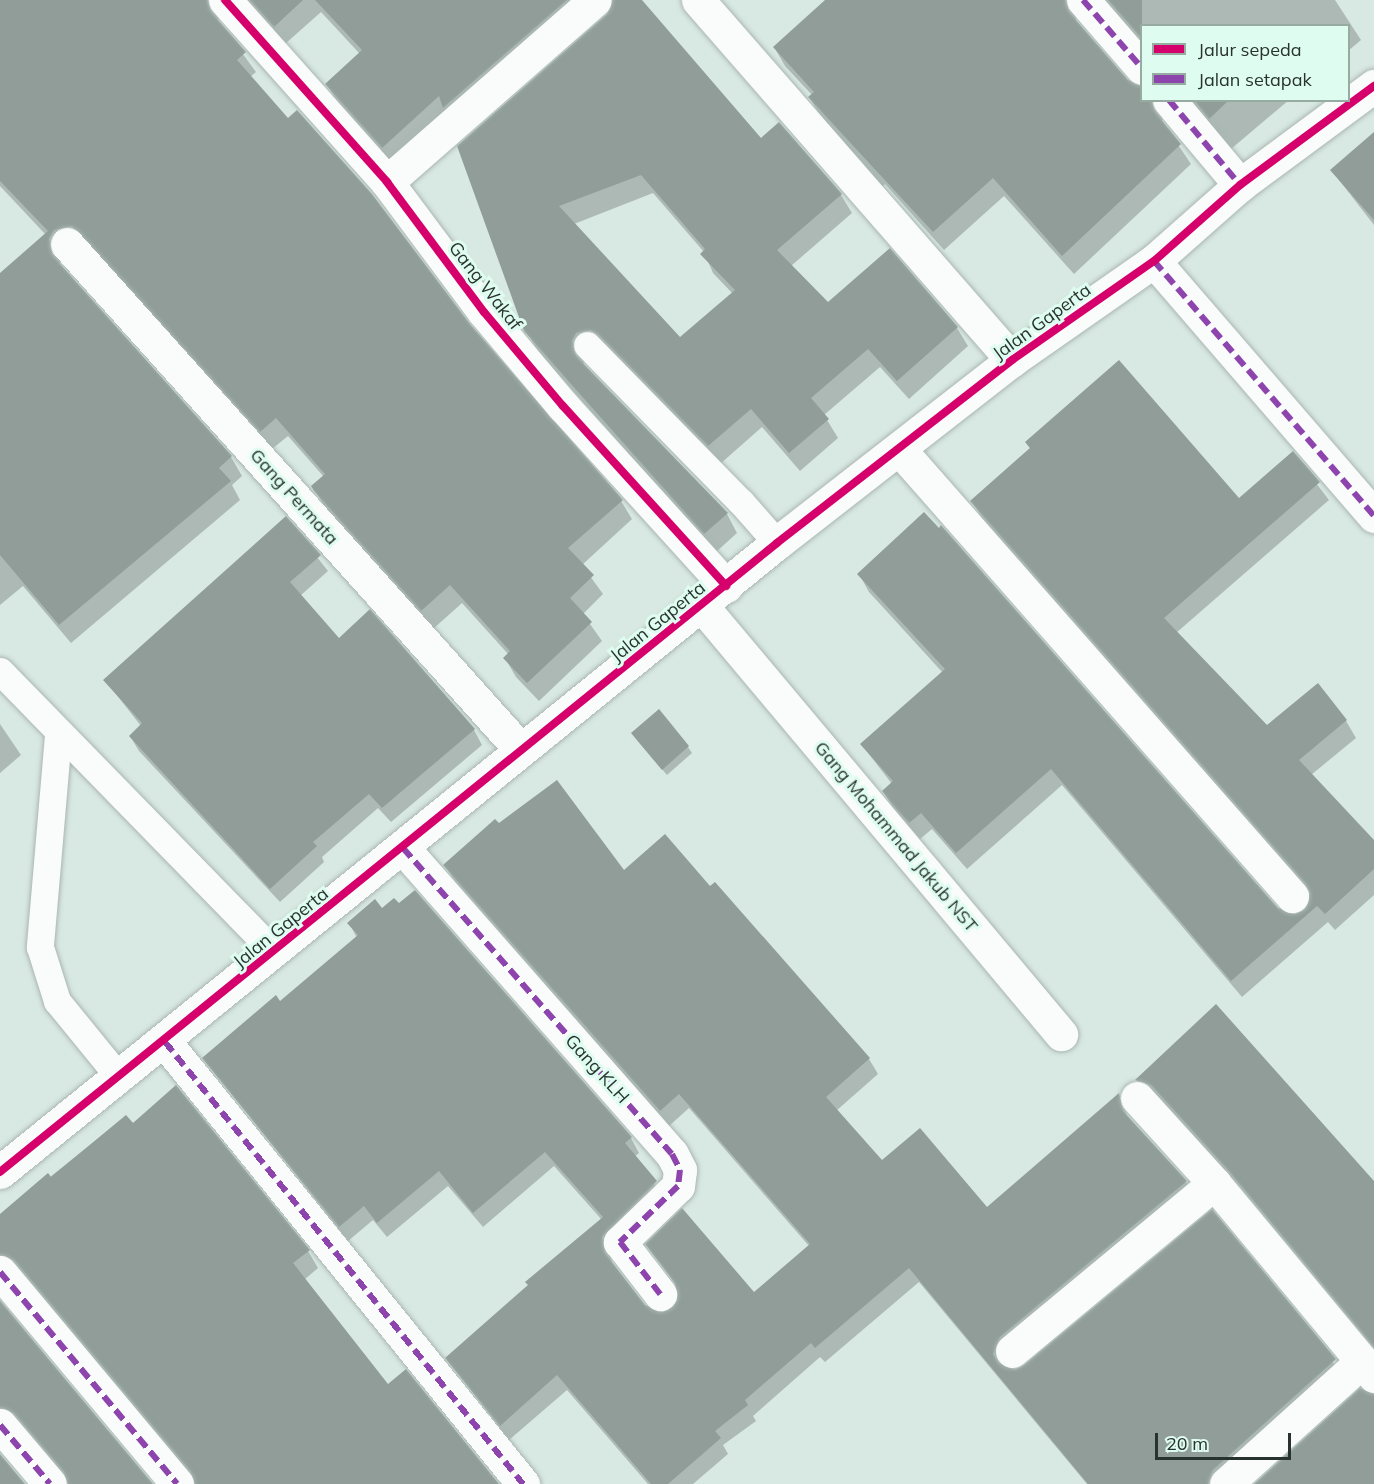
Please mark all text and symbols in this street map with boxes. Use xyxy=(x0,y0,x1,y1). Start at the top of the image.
legend xyxy=(1140,24,1350,102)
text: Jalur sepeda xyxy=(1198,38,1302,61)
text: Jalan setapak xyxy=(1198,68,1312,91)
street label: Gang Wakaf xyxy=(444,238,526,334)
street label: Jalan Gaperta xyxy=(989,279,1095,365)
street label: Gang Permata xyxy=(245,445,343,549)
street label: Jalan Gaperta xyxy=(606,577,710,667)
street label: Gang Mohammad Jakub NST xyxy=(810,737,982,937)
street label: Jalan Gaperta xyxy=(229,883,333,973)
street label: Gang KLH xyxy=(561,1030,633,1108)
scale bar xyxy=(1158,1421,1294,1459)
text: 20 m xyxy=(1166,1432,1208,1455)

